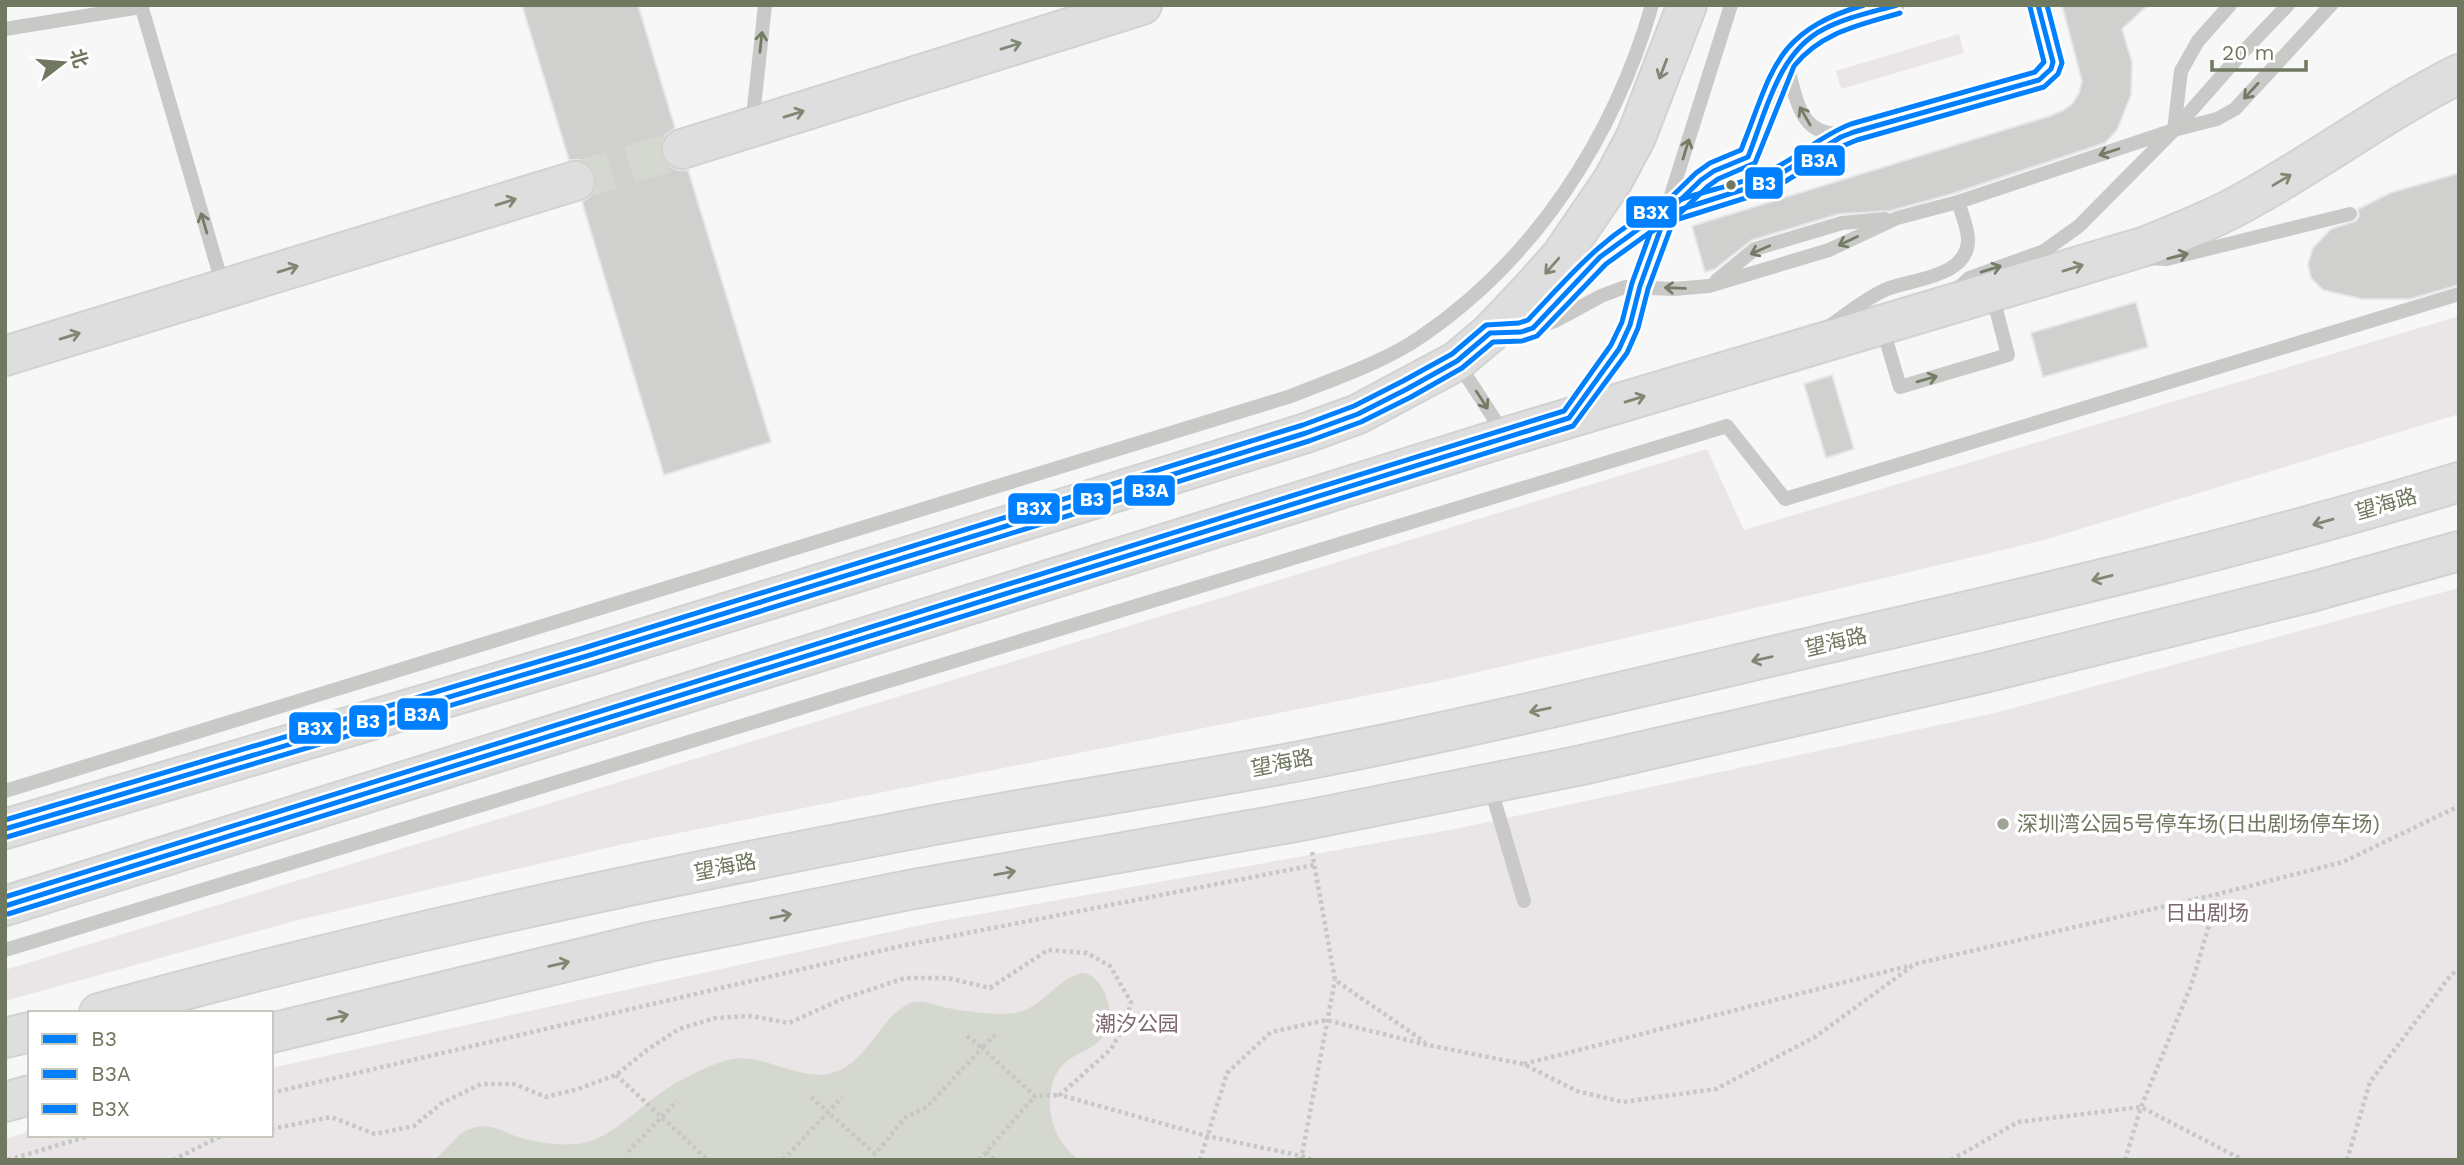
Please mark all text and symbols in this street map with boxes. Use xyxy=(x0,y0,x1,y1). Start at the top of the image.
north arrow xyxy=(28,28,98,98)
scale bar xyxy=(2212,28,2306,72)
one-way arrow xyxy=(755,31,768,54)
one-way arrow xyxy=(1000,39,1022,52)
text: 20 m xyxy=(2222,40,2274,65)
text: 北 xyxy=(65,46,93,71)
one-way arrow xyxy=(1656,58,1669,80)
one-way arrow xyxy=(2243,82,2260,99)
one-way arrow xyxy=(1798,106,1812,126)
one-way arrow xyxy=(782,107,804,119)
one-way arrow xyxy=(1680,138,1693,160)
line badge: B3A xyxy=(1793,144,1846,177)
one-way arrow xyxy=(2099,147,2121,159)
text: B3A xyxy=(1800,149,1838,172)
line badge: B3 xyxy=(1744,166,1784,200)
text: B3 xyxy=(1752,172,1776,195)
one-way arrow xyxy=(2271,173,2291,187)
unlabelled marker xyxy=(1724,178,1738,192)
one-way arrow xyxy=(494,195,516,208)
line badge: B3X xyxy=(1625,195,1678,229)
text: B3X xyxy=(1633,201,1670,224)
one-way arrow xyxy=(197,212,210,234)
one-way arrow xyxy=(1838,235,1859,248)
one-way arrow xyxy=(1750,244,1771,257)
one-way arrow xyxy=(2167,249,2189,262)
one-way arrow xyxy=(1544,257,1560,275)
one-way arrow xyxy=(2062,260,2084,273)
one-way arrow xyxy=(277,261,299,274)
one-way arrow xyxy=(1980,262,2002,275)
one-way arrow xyxy=(1663,281,1686,295)
one-way arrow xyxy=(59,328,81,341)
one-way arrow xyxy=(1916,371,1938,384)
one-way arrow xyxy=(1475,389,1489,409)
one-way arrow xyxy=(1623,391,1645,404)
line badge: B3A xyxy=(1123,474,1176,507)
text: B3A xyxy=(1131,479,1169,502)
line badge: B3 xyxy=(1072,482,1112,516)
street label: 望海路 xyxy=(2352,483,2420,524)
text: B3 xyxy=(1080,488,1104,511)
line badge: B3X xyxy=(1007,492,1061,525)
text: B3X xyxy=(1016,497,1053,520)
one-way arrow xyxy=(2312,516,2334,529)
one-way arrow xyxy=(2091,572,2114,585)
street label: 望海路 xyxy=(1802,622,1869,661)
one-way arrow xyxy=(1751,653,1774,666)
line badge: B3A xyxy=(396,697,449,731)
text: B3A xyxy=(403,703,441,726)
one-way arrow xyxy=(1529,703,1552,717)
line badge: B3 xyxy=(348,704,388,738)
text: B3 xyxy=(356,710,380,733)
line badge: B3X xyxy=(288,711,342,745)
text: B3X xyxy=(297,717,334,740)
street label: 望海路 xyxy=(1249,744,1315,781)
place label: 深圳湾公园5号停车场(日出剧场停车场) xyxy=(2017,811,2380,836)
marker: 深圳湾公园5号停车场(日出剧场停车场) xyxy=(1995,816,2011,832)
street label: 望海路 xyxy=(692,848,758,885)
one-way arrow xyxy=(993,866,1016,879)
park label: 日出剧场 xyxy=(2165,900,2249,925)
one-way arrow xyxy=(769,908,792,922)
one-way arrow xyxy=(547,957,570,970)
one-way arrow xyxy=(326,1010,349,1023)
legend xyxy=(28,1011,273,1137)
park label: 潮汐公园 xyxy=(1095,1011,1179,1036)
text: B3 xyxy=(91,1026,117,1051)
text: B3A xyxy=(91,1061,131,1086)
text: B3X xyxy=(91,1096,130,1121)

